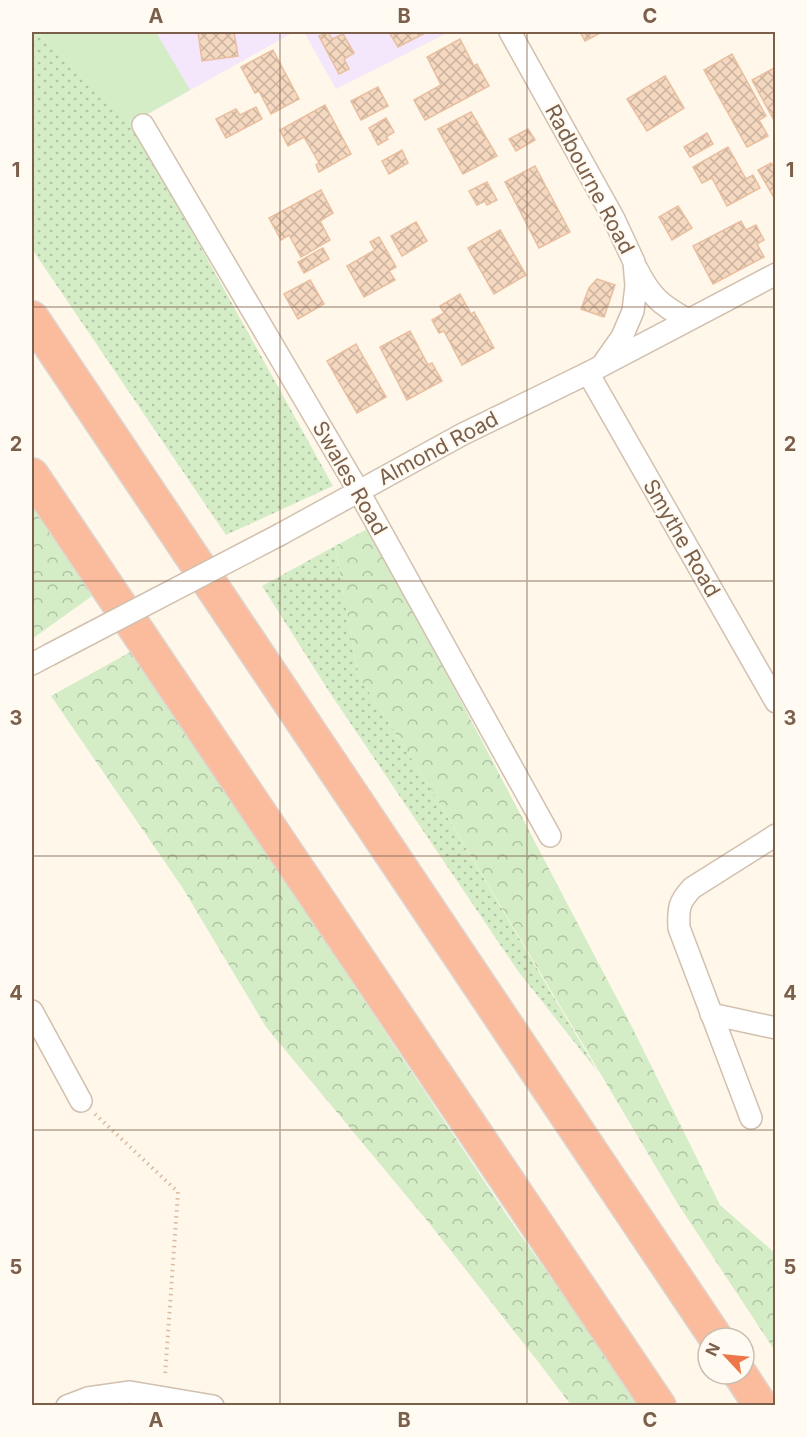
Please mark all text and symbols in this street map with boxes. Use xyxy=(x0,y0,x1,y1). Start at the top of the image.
text: A xyxy=(149,4,164,28)
text: B xyxy=(397,4,411,28)
text: C xyxy=(643,4,657,28)
street label: Radbourne Road xyxy=(540,100,640,258)
text: 1 xyxy=(12,158,20,182)
text: 1 xyxy=(786,158,794,182)
street label: Almond Road xyxy=(374,406,502,490)
street label: Swales Road xyxy=(307,417,393,539)
text: 2 xyxy=(10,432,22,456)
text: 2 xyxy=(784,432,796,456)
street label: Smythe Road xyxy=(638,475,726,601)
text: 3 xyxy=(10,706,22,730)
text: 3 xyxy=(784,706,796,730)
text: 4 xyxy=(9,981,23,1005)
text: 4 xyxy=(783,981,797,1005)
text: 5 xyxy=(10,1255,22,1279)
text: 5 xyxy=(784,1255,796,1279)
north arrow xyxy=(696,1326,756,1386)
text: N xyxy=(701,1340,724,1359)
text: A xyxy=(149,1408,164,1432)
text: B xyxy=(397,1408,411,1432)
text: C xyxy=(643,1408,657,1432)

